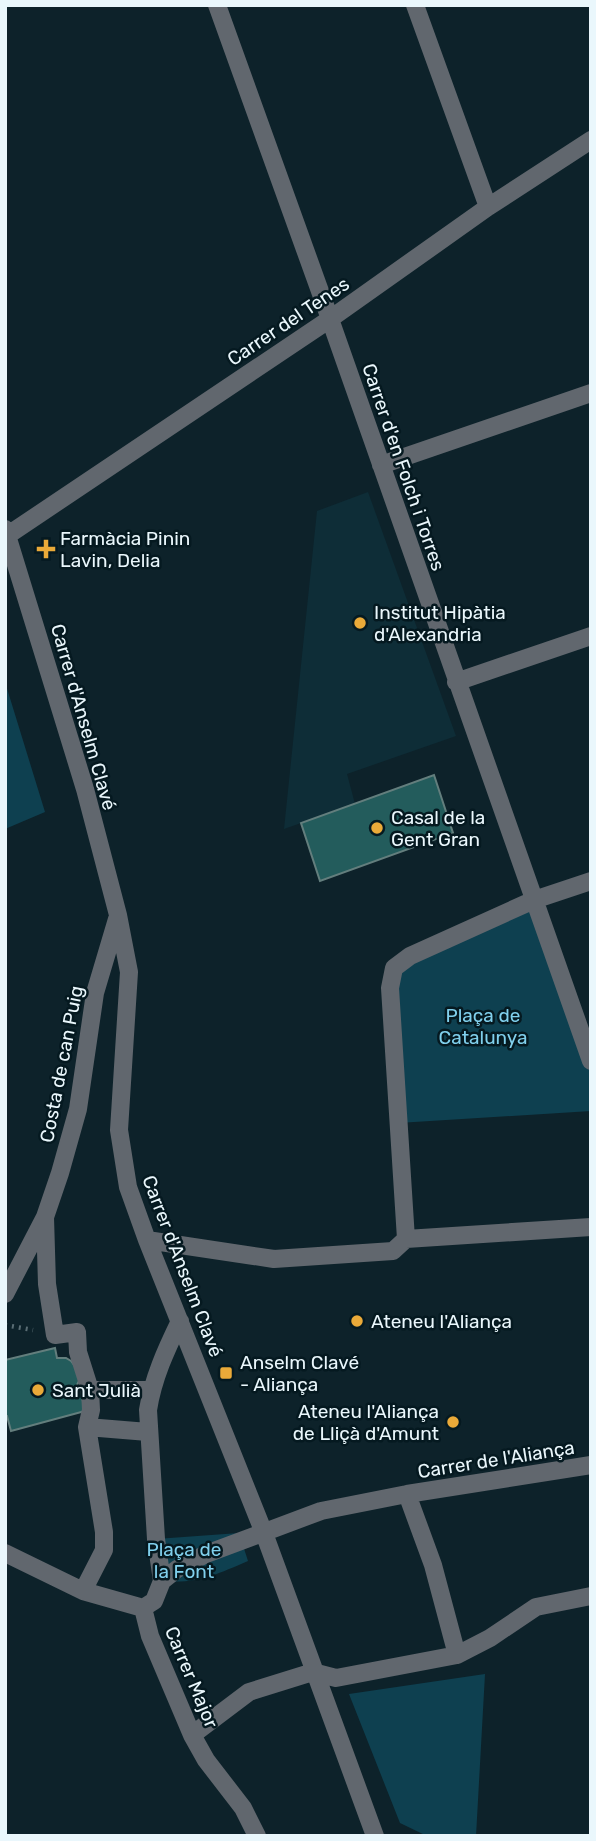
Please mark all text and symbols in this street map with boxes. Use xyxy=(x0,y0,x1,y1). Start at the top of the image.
street label: Carrer del Tenes xyxy=(223,272,354,371)
street label: Carrer d'en Folch i Torres xyxy=(357,360,450,574)
place label: Farmàcia Pinin Lavin, Delia xyxy=(60,527,190,572)
marker: Farmàcia Pinin Lavin, Delia xyxy=(38,541,54,557)
place label: Institut Hipàtia d'Alexandria xyxy=(374,601,506,646)
marker: Institut Hipàtia d'Alexandria xyxy=(352,615,368,631)
street label: Carrer d'Anselm Clavé xyxy=(46,621,121,813)
place label: Casal de la Gent Gran xyxy=(391,806,485,851)
marker: Casal de la Gent Gran xyxy=(369,820,385,836)
street label: Costa de can Puig xyxy=(35,984,88,1144)
park label: Plaça de Catalunya xyxy=(439,1004,527,1049)
street label: Carrer d'Anselm Clavé xyxy=(137,1172,228,1360)
place label: Ateneu l'Aliança xyxy=(371,1310,512,1333)
marker: Ateneu l'Aliança xyxy=(349,1313,365,1329)
place label: Anselm Clavé - Aliança xyxy=(240,1351,359,1396)
marker: Anselm Clavé - Aliança xyxy=(218,1365,234,1381)
place label: Sant Julià xyxy=(52,1379,141,1402)
marker: Sant Julià xyxy=(30,1382,46,1398)
place label: Ateneu l'Aliança de Lliçà d'Amunt xyxy=(293,1400,440,1445)
marker: Ateneu l'Aliança de Lliçà d'Amunt xyxy=(445,1414,461,1430)
street label: Carrer de l'Aliança xyxy=(416,1436,576,1483)
park label: Plaça de la Font xyxy=(147,1538,221,1583)
street label: Carrer Major xyxy=(160,1623,224,1732)

